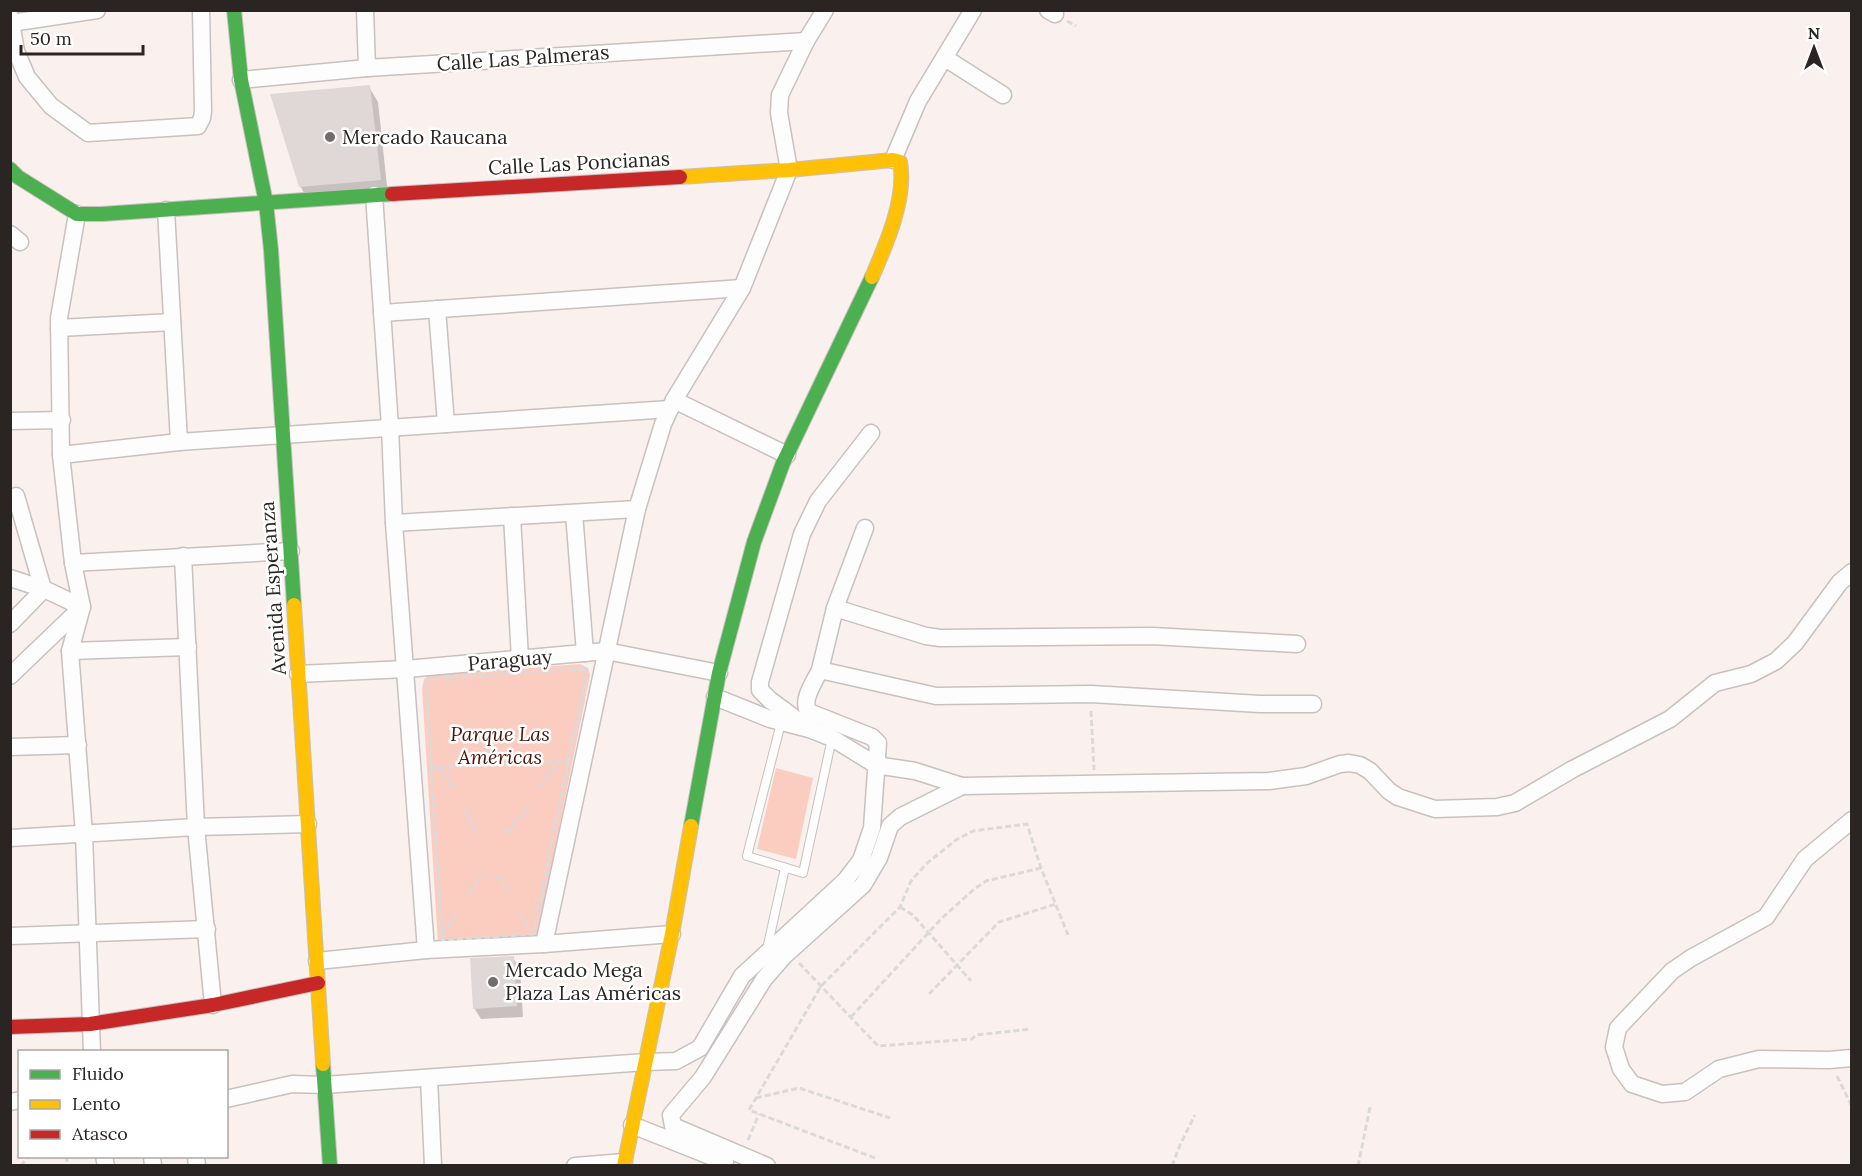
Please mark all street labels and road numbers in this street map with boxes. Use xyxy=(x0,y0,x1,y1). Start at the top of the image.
street label: Calle Las Palmeras xyxy=(436,39,610,76)
street label: Calle Las Poncianas xyxy=(487,145,671,180)
street label: Avenida Esperanza xyxy=(254,500,291,677)
street label: Paraguay xyxy=(467,643,554,676)

